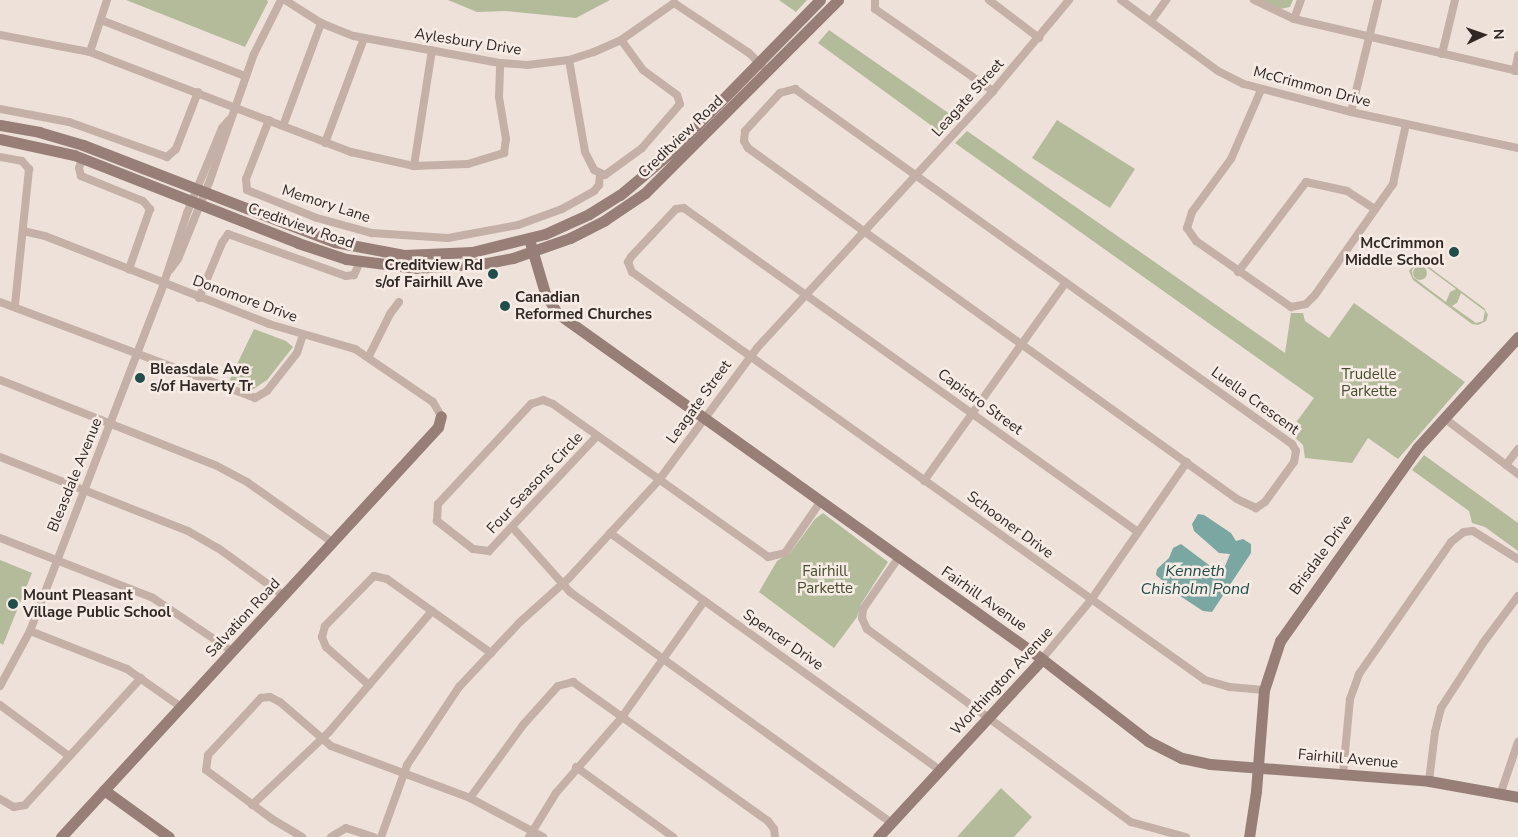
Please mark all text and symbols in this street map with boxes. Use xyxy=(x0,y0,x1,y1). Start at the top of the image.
north arrow xyxy=(1458,10,1508,60)
street label: Aylesbury Drive xyxy=(413,25,523,59)
text: N xyxy=(1489,28,1508,40)
street label: Leagate Street xyxy=(928,55,1008,141)
street label: McCrimmon Drive xyxy=(1251,63,1373,111)
street label: Creditview Road xyxy=(635,92,727,182)
street label: Memory Lane xyxy=(279,181,373,227)
street label: Creditview Road xyxy=(245,199,357,253)
place label: McCrimmon Middle School xyxy=(1345,234,1444,269)
marker: McCrimmon Middle School xyxy=(1448,246,1460,258)
place label: Creditview Rd s/of Fairhill Ave xyxy=(375,256,483,291)
marker: Creditview Rd s/of Fairhill Ave xyxy=(487,268,499,280)
street label: Donomore Drive xyxy=(190,272,300,326)
place label: Canadian Reformed Churches xyxy=(515,288,652,323)
marker: Canadian Reformed Churches xyxy=(499,300,511,312)
street label: Leagate Street xyxy=(663,357,735,447)
place label: Bleasdale Ave s/of Haverty Tr xyxy=(150,360,253,395)
street label: Luella Crescent xyxy=(1208,363,1302,439)
street label: Capistro Street xyxy=(934,365,1026,439)
park label: Trudelle Parkette xyxy=(1341,365,1397,400)
marker: Bleasdale Ave s/of Haverty Tr xyxy=(134,372,146,384)
street label: Bleasdale Avenue xyxy=(44,415,106,535)
street label: Four Seasons Circle xyxy=(483,428,587,538)
street label: Schooner Drive xyxy=(963,488,1057,562)
street label: Brisdale Drive xyxy=(1286,511,1356,599)
water label: Kenneth Chisholm Pond xyxy=(1141,561,1249,599)
park label: Fairhill Parkette xyxy=(797,562,853,597)
street label: Fairhill Avenue xyxy=(938,563,1030,635)
street label: Salvation Road xyxy=(202,575,284,661)
place label: Mount Pleasant Village Public School xyxy=(23,586,171,621)
marker: Mount Pleasant Village Public School xyxy=(7,598,19,610)
street label: Spencer Drive xyxy=(739,606,827,674)
street label: Worthington Avenue xyxy=(947,623,1057,739)
street label: Fairhill Avenue xyxy=(1297,746,1399,772)

